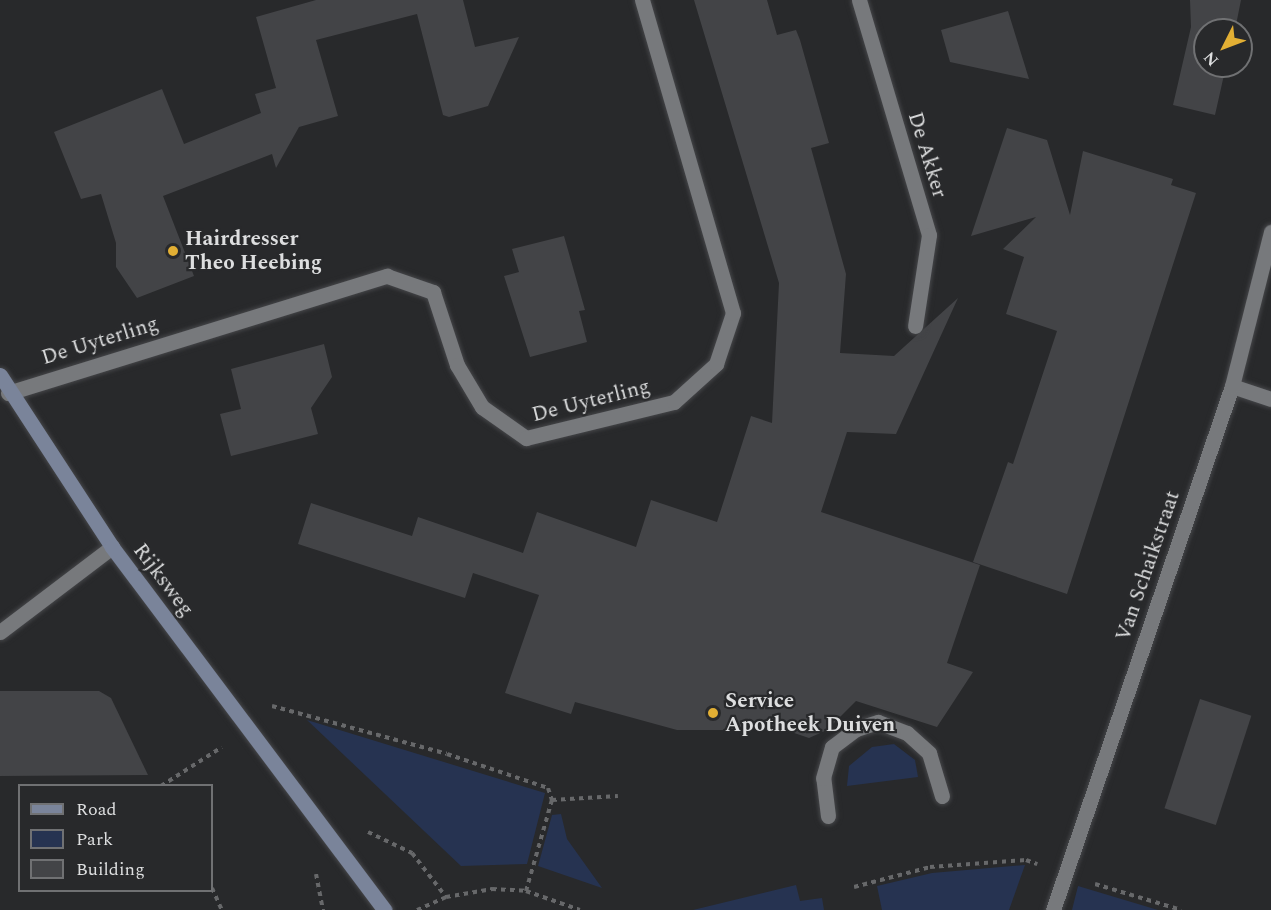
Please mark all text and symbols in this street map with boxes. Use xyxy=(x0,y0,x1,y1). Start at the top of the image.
north arrow xyxy=(1193,18,1253,78)
text: N xyxy=(1198,46,1224,72)
street label: De Akker xyxy=(902,109,952,201)
place label: Hairdresser Theo Heebing xyxy=(185,226,322,276)
marker: Hairdresser Theo Heebing xyxy=(166,244,180,258)
street label: De Uyterling xyxy=(38,311,162,371)
street label: De Uyterling xyxy=(529,374,653,428)
street label: Van Schaikstraat xyxy=(1111,488,1185,644)
street label: Rijksweg xyxy=(127,539,199,621)
place label: Service Apotheek Duiven xyxy=(725,688,895,738)
marker: Service Apotheek Duiven xyxy=(706,706,720,720)
legend xyxy=(18,784,213,892)
text: Road xyxy=(76,796,117,823)
text: Park xyxy=(76,826,113,853)
text: Building xyxy=(76,856,145,883)

